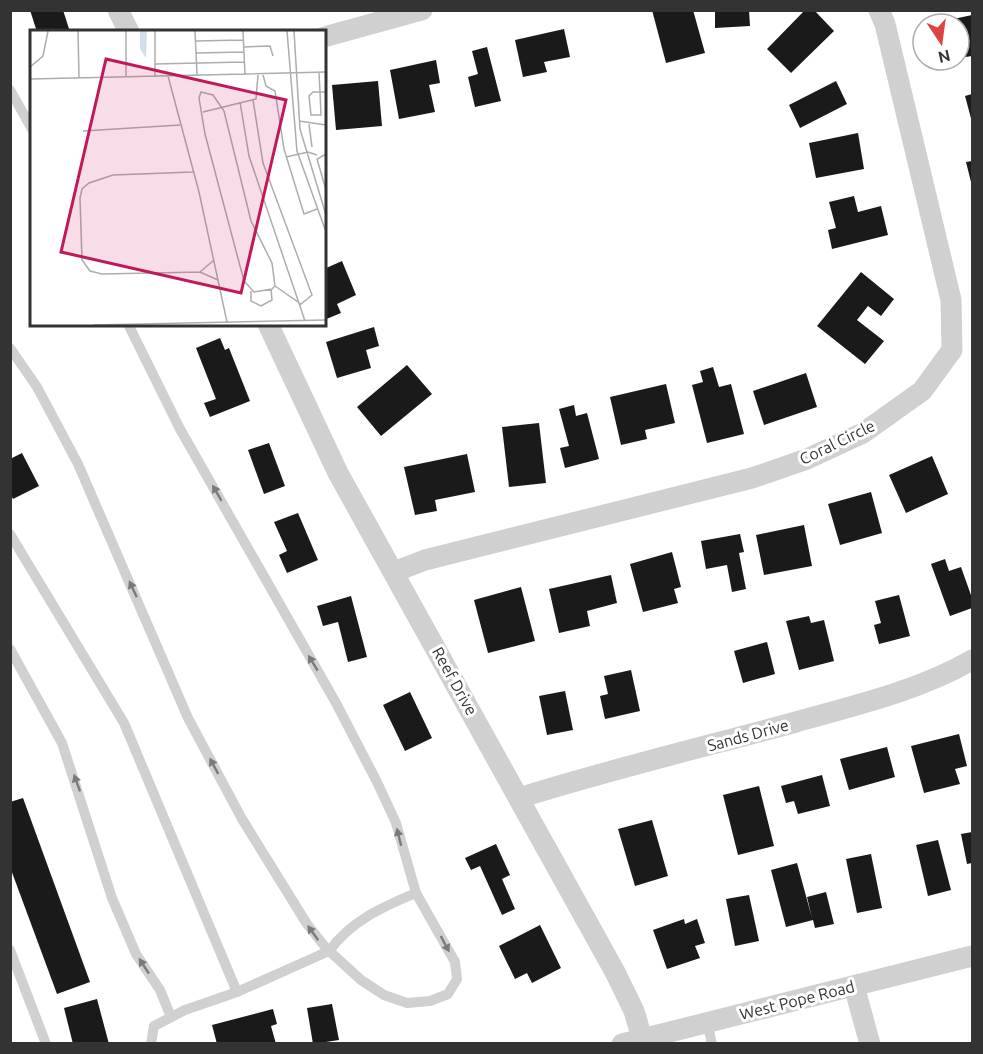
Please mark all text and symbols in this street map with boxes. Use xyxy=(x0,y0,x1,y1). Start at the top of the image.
north arrow xyxy=(911,12,971,72)
inset map xyxy=(30,30,326,326)
text: N xyxy=(937,47,952,67)
street label: Coral Circle xyxy=(796,416,878,468)
one-way arrow xyxy=(212,485,222,502)
one-way arrow xyxy=(128,580,137,597)
street label: Reef Drive xyxy=(429,644,481,718)
one-way arrow xyxy=(308,654,318,671)
street label: Sands Drive xyxy=(705,715,791,755)
one-way arrow xyxy=(209,757,219,774)
one-way arrow xyxy=(71,774,81,792)
one-way arrow xyxy=(394,828,404,846)
one-way arrow xyxy=(308,926,320,941)
one-way arrow xyxy=(440,936,450,953)
one-way arrow xyxy=(138,958,150,974)
street label: West Pope Road xyxy=(738,977,856,1023)

